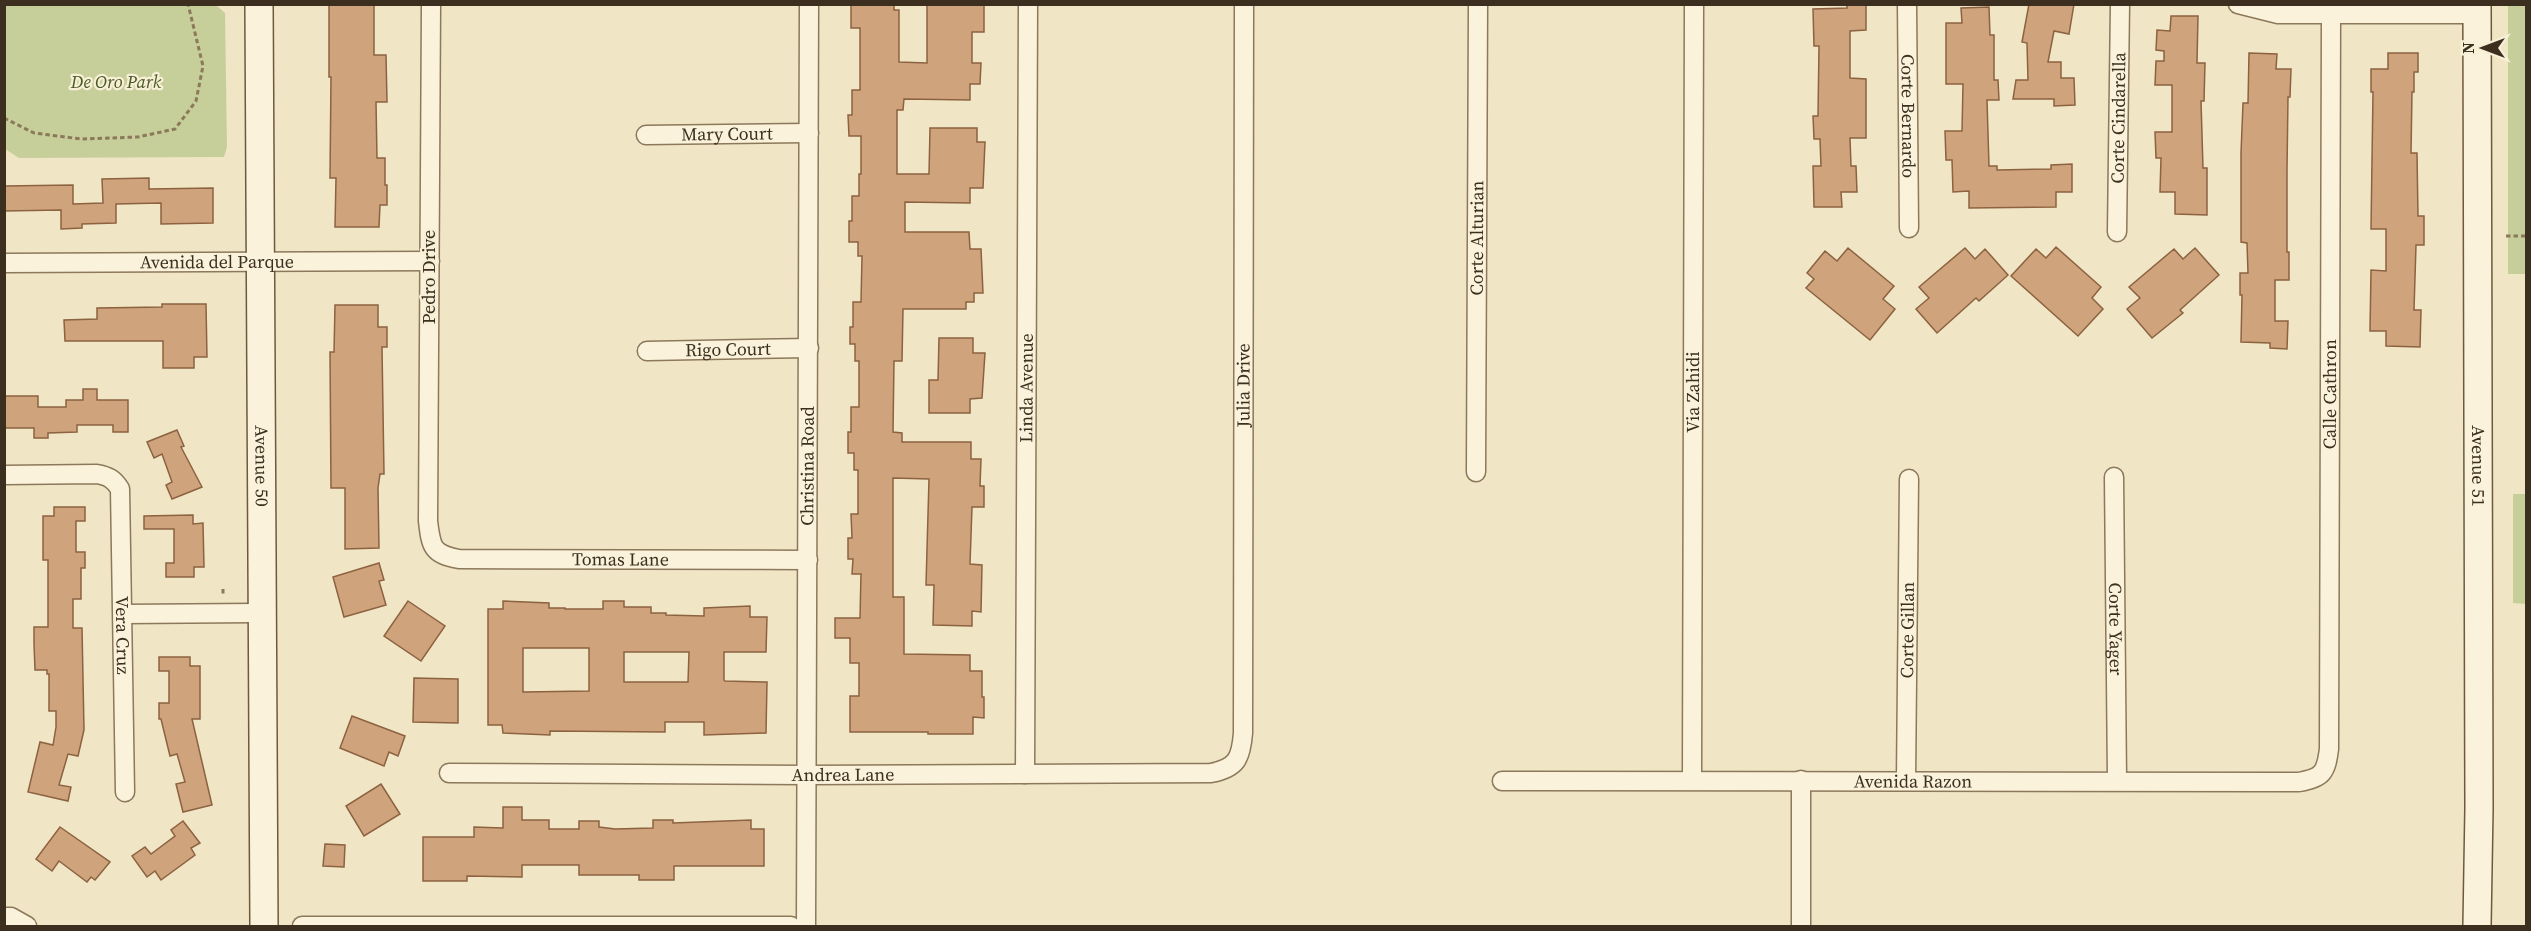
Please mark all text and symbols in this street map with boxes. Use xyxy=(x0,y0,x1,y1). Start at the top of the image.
north arrow xyxy=(2453,18,2513,78)
text: N xyxy=(2457,42,2479,54)
street label: Corte Cindarella xyxy=(2105,51,2131,184)
street label: Corte Bernardo xyxy=(1895,54,1922,178)
park label: De Oro Park xyxy=(70,69,162,94)
street label: Mary Court xyxy=(681,120,773,147)
street label: Corte Alturian xyxy=(1464,180,1489,296)
street label: Pedro Drive xyxy=(416,230,441,324)
street label: Avenida del Parque xyxy=(140,249,294,274)
street label: Linda Avenue xyxy=(1013,333,1039,443)
street label: Rigo Court xyxy=(685,336,771,362)
street label: Calle Cathron xyxy=(2317,339,2342,449)
street label: Julia Drive xyxy=(1230,343,1256,428)
street label: Via Zahidi xyxy=(1680,351,1705,433)
street label: Christina Road xyxy=(794,406,820,526)
street label: Avenue 50 xyxy=(249,425,275,507)
street label: Avenue 51 xyxy=(2466,425,2491,507)
street label: Tomas Lane xyxy=(572,546,669,572)
street label: Corte Gillan xyxy=(1894,581,1920,678)
street label: Corte Yager xyxy=(2103,582,2129,676)
street label: Vera Cruz xyxy=(110,596,136,675)
street label: Andrea Lane xyxy=(792,762,894,787)
street label: Avenida Razon xyxy=(1854,768,1972,794)

